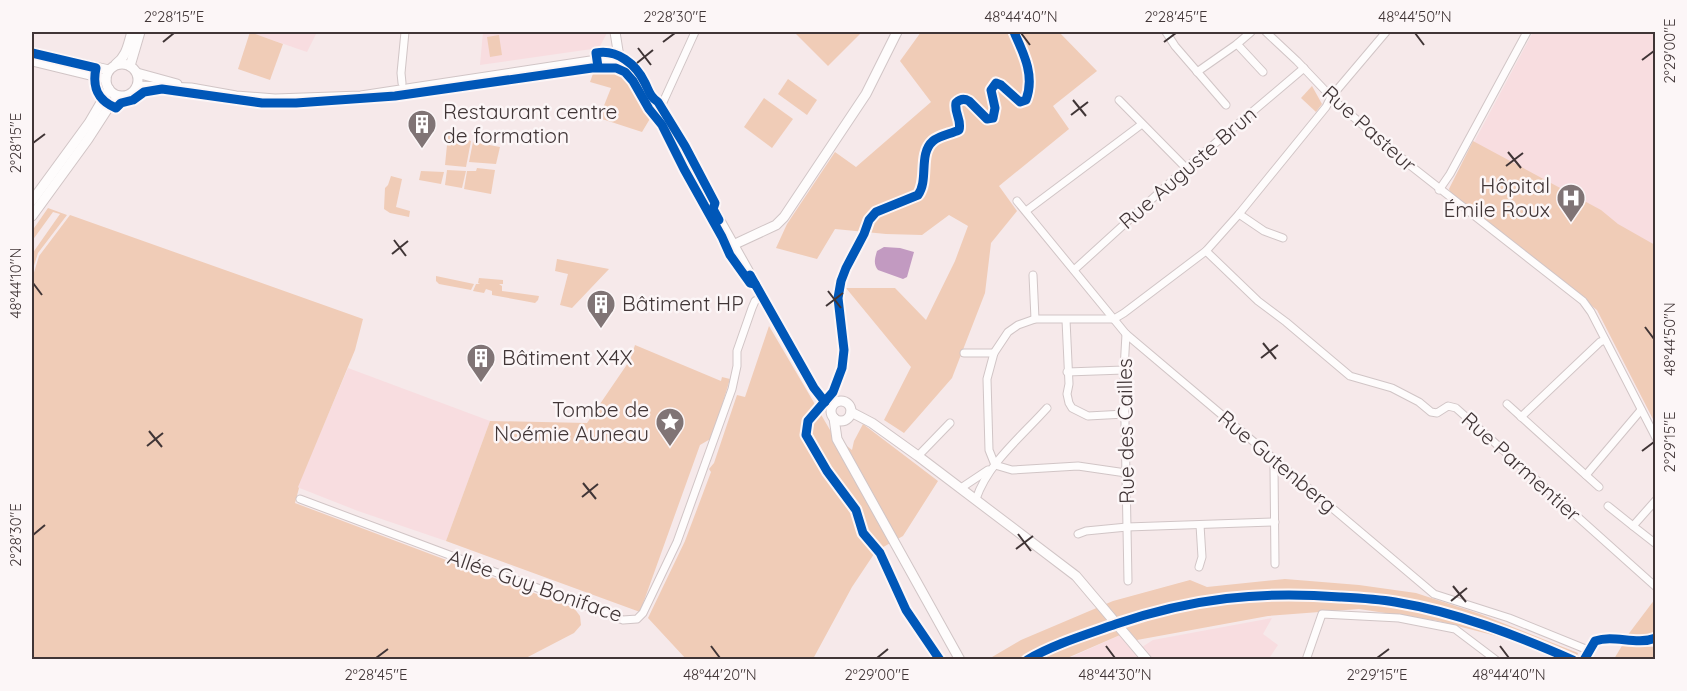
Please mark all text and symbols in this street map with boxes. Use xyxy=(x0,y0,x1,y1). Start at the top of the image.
text: 2°28'15"E xyxy=(144,7,204,26)
text: 2°28'30"E xyxy=(643,7,707,26)
text: 48°44'40"N xyxy=(984,7,1058,26)
text: 2°28'45"E xyxy=(1144,7,1208,26)
text: 48°44'50"N xyxy=(1378,7,1452,26)
text: 2°29'00"E xyxy=(1660,19,1679,83)
street label: Rue Pasteur xyxy=(1317,79,1422,177)
place label: Restaurant centre de formation xyxy=(443,98,617,148)
street label: Rue Auguste Brun xyxy=(1113,100,1261,234)
building icon: Restaurant centre de formation xyxy=(406,108,438,150)
text: 2°28'15"E xyxy=(6,113,25,173)
place label: Hôpital Émile Roux xyxy=(1443,172,1550,222)
hospital icon: Hôpital Émile Roux xyxy=(1555,182,1587,224)
text: 48°44'10"N xyxy=(6,248,25,318)
building icon: Bâtiment HP xyxy=(585,288,617,330)
place label: Bâtiment HP xyxy=(622,290,744,316)
text: 48°44'50"N xyxy=(1660,302,1679,376)
building icon: Bâtiment X4X xyxy=(465,342,497,384)
place label: Bâtiment X4X xyxy=(502,344,633,370)
street label: Rue des Cailles xyxy=(1111,358,1139,504)
place label: Tombe de Noémie Auneau xyxy=(494,396,649,446)
street label: Rue Gutenberg xyxy=(1213,404,1342,518)
place icon: Tombe de Noémie Auneau xyxy=(654,406,686,448)
street label: Rue Parmentier xyxy=(1457,406,1587,527)
text: 2°29'15"E xyxy=(1660,412,1679,472)
text: 2°28'30"E xyxy=(6,503,25,567)
street label: Allée Guy Boniface xyxy=(445,543,626,627)
text: 2°28'45"E xyxy=(344,665,408,684)
text: 48°44'20"N xyxy=(683,665,757,684)
text: 2°29'00"E xyxy=(845,665,909,684)
text: 48°44'30"N xyxy=(1078,665,1152,684)
text: 2°29'15"E xyxy=(1347,665,1407,684)
text: 48°44'40"N xyxy=(1472,665,1546,684)

